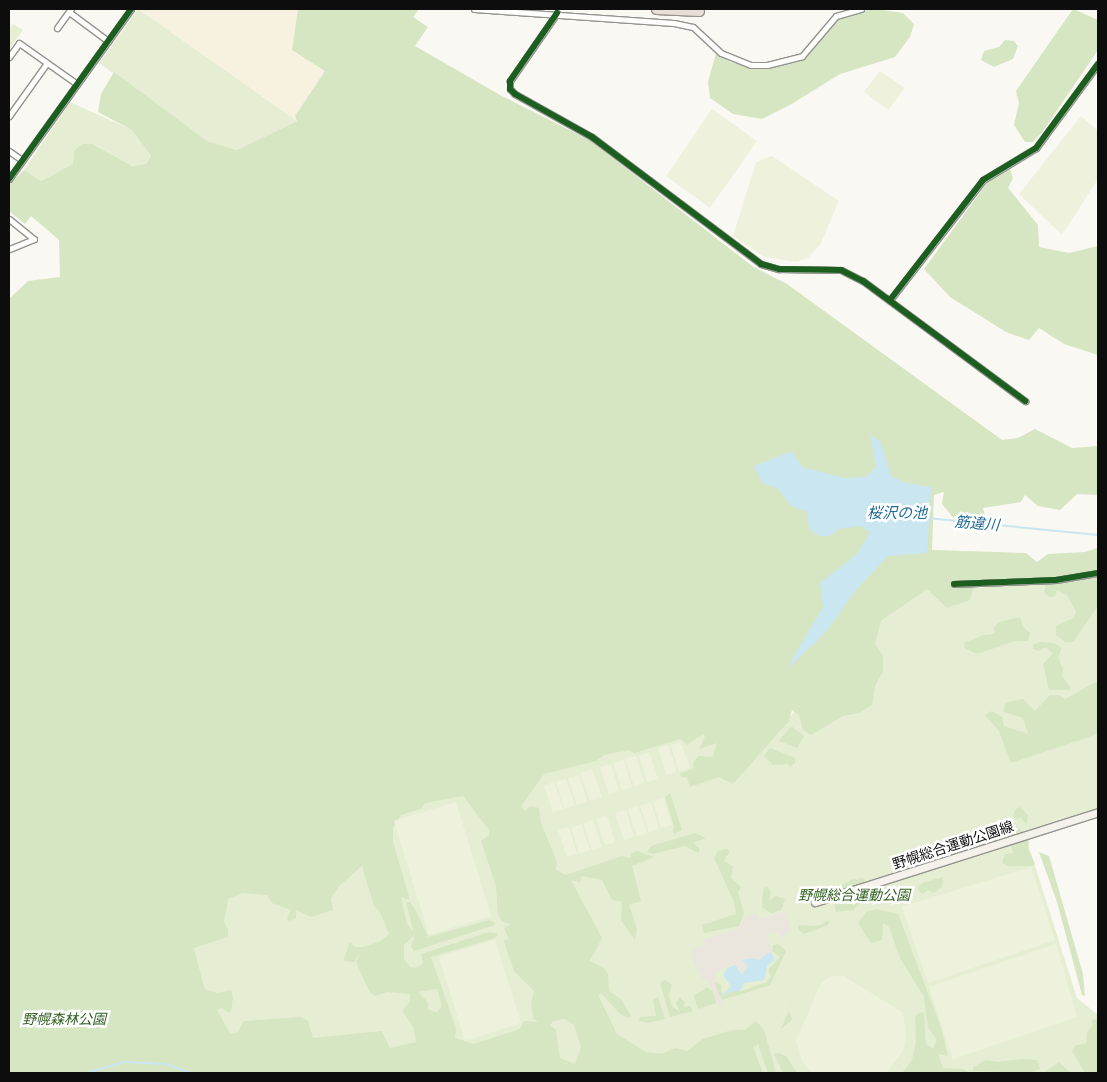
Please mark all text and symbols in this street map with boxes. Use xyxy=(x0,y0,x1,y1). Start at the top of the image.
water label: 桜沢の池 xyxy=(867,505,927,523)
water label: 筋違川 xyxy=(954,513,1000,535)
street label: 野幌総合運動公園線 xyxy=(890,818,1016,872)
park label: 野幌総合運動公園 xyxy=(798,887,910,903)
park label: 野幌森林公園 xyxy=(22,1011,106,1027)

